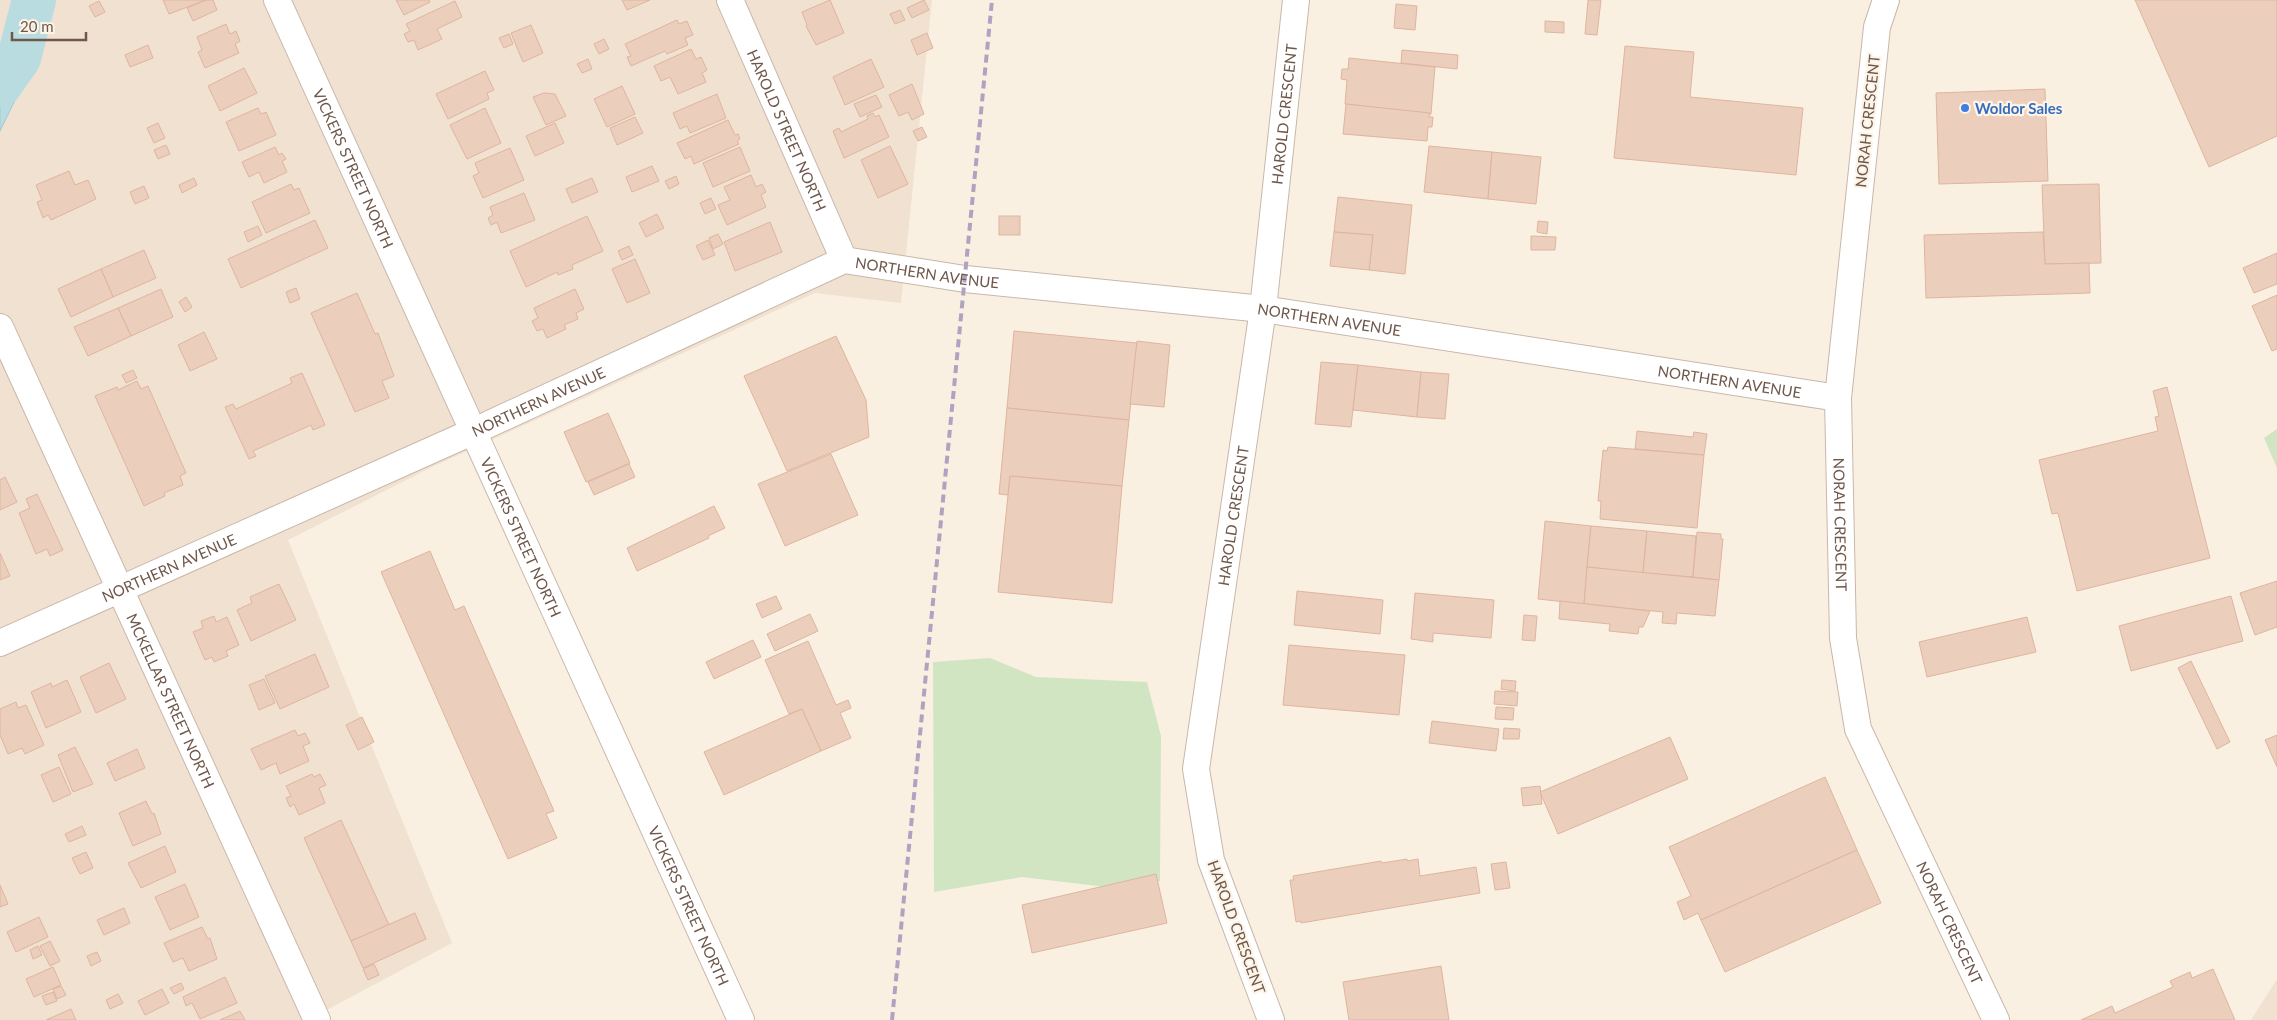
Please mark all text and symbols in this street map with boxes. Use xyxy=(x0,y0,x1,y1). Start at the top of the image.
scale bar xyxy=(12,10,86,42)
text: 20 m xyxy=(20,17,54,35)
street label: HAROLD CRESCENT xyxy=(1267,43,1300,185)
street label: HAROLD STREET NORTH xyxy=(744,46,830,214)
street label: NORAH CRESCENT xyxy=(1851,54,1883,188)
street label: VICKERS STREET NORTH xyxy=(310,86,398,251)
place label: Woldor Sales xyxy=(1975,99,2063,117)
marker: Woldor Sales xyxy=(1959,102,1971,114)
street label: NORTHERN AVENUE xyxy=(854,253,1000,291)
street label: NORTHERN AVENUE xyxy=(1256,299,1402,339)
street label: NORTHERN AVENUE xyxy=(1657,361,1803,401)
street label: NORTHERN AVENUE xyxy=(469,363,608,440)
street label: HAROLD CRESCENT xyxy=(1214,445,1252,587)
street label: VICKERS STREET NORTH xyxy=(477,454,565,620)
street label: NORAH CRESCENT xyxy=(1830,457,1851,592)
street label: NORTHERN AVENUE xyxy=(99,530,239,605)
street label: MCKELLAR STREET NORTH xyxy=(123,611,219,791)
street label: VICKERS STREET NORTH xyxy=(645,823,733,988)
street label: HAROLD CRESCENT xyxy=(1204,858,1270,996)
street label: NORAH CRESCENT xyxy=(1913,858,1987,987)

